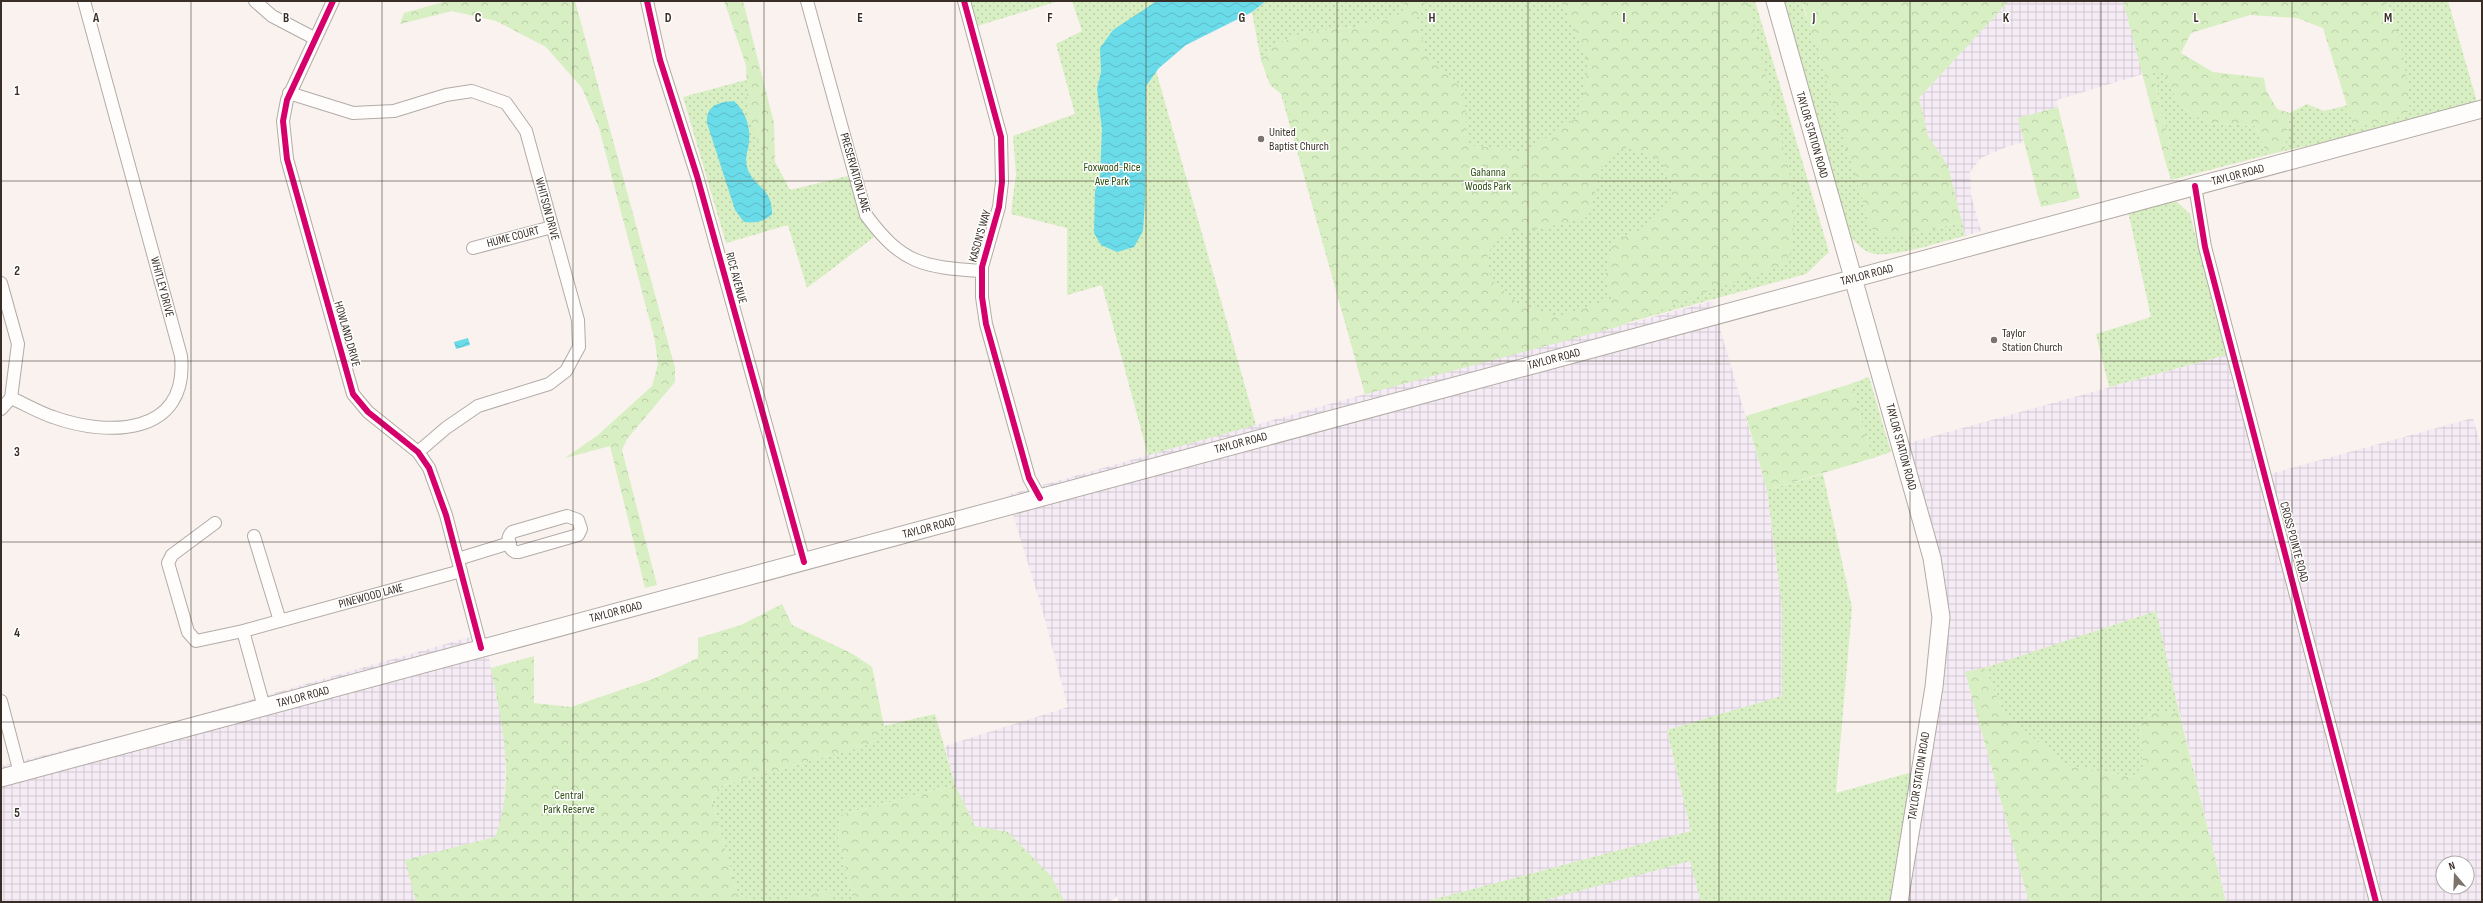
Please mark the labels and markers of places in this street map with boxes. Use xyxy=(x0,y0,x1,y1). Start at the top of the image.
place label: United Baptist Church xyxy=(1269,125,1329,154)
marker: United Baptist Church xyxy=(1256,134,1266,144)
place label: Taylor Station Church xyxy=(2002,326,2062,355)
marker: Taylor Station Church xyxy=(1989,335,1999,345)

